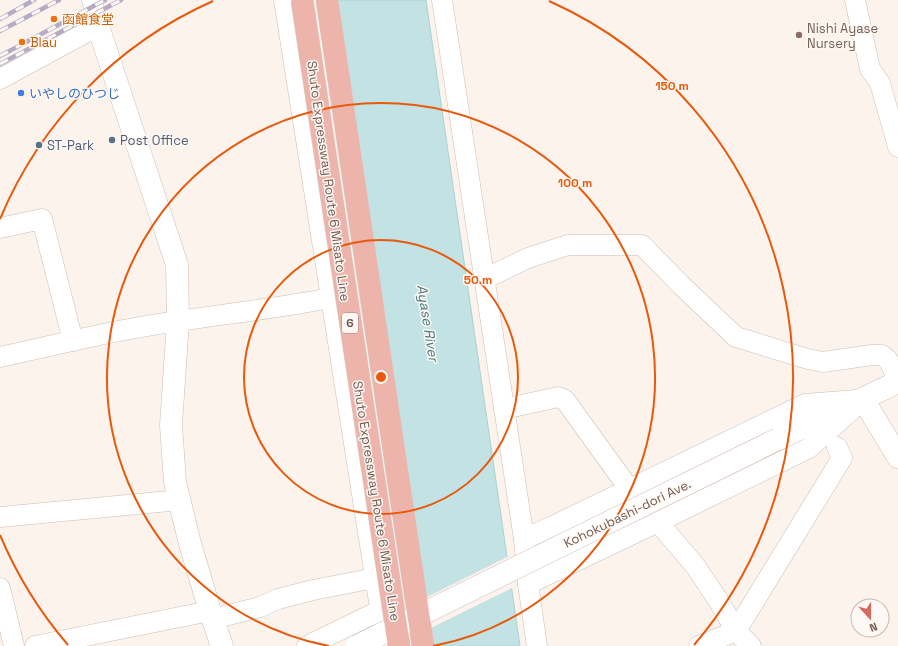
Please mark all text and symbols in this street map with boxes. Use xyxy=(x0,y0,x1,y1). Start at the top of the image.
place label: 函館食堂 xyxy=(62,11,114,28)
marker: 函館食堂 xyxy=(49,14,59,24)
place label: Nishi Ayase Nursery xyxy=(807,20,878,52)
marker: Nishi Ayase Nursery xyxy=(794,30,804,40)
place label: Blau xyxy=(30,34,57,51)
marker: Blau xyxy=(17,37,27,47)
street label: Shuto Expressway Route 6 Misato Line xyxy=(303,60,354,302)
text: 150 m xyxy=(655,78,689,94)
place label: いやしのひつじ xyxy=(29,85,120,102)
marker: いやしのひつじ xyxy=(16,88,26,98)
place label: Post Office xyxy=(120,132,189,149)
marker: Post Office xyxy=(107,135,117,145)
place label: ST-Park xyxy=(47,137,94,154)
marker: ST-Park xyxy=(34,140,44,150)
text: 100 m xyxy=(558,175,592,191)
text: 50 m xyxy=(464,272,492,288)
water label: Ayase River xyxy=(413,283,443,364)
road number: 6 xyxy=(342,313,358,333)
centre of rings xyxy=(374,370,388,384)
street label: Shuto Expressway Route 6 Misato Line xyxy=(349,380,404,622)
street label: Kohokubashi-dori Ave. xyxy=(561,475,694,552)
north arrow xyxy=(850,598,890,638)
text: N xyxy=(868,619,880,635)

